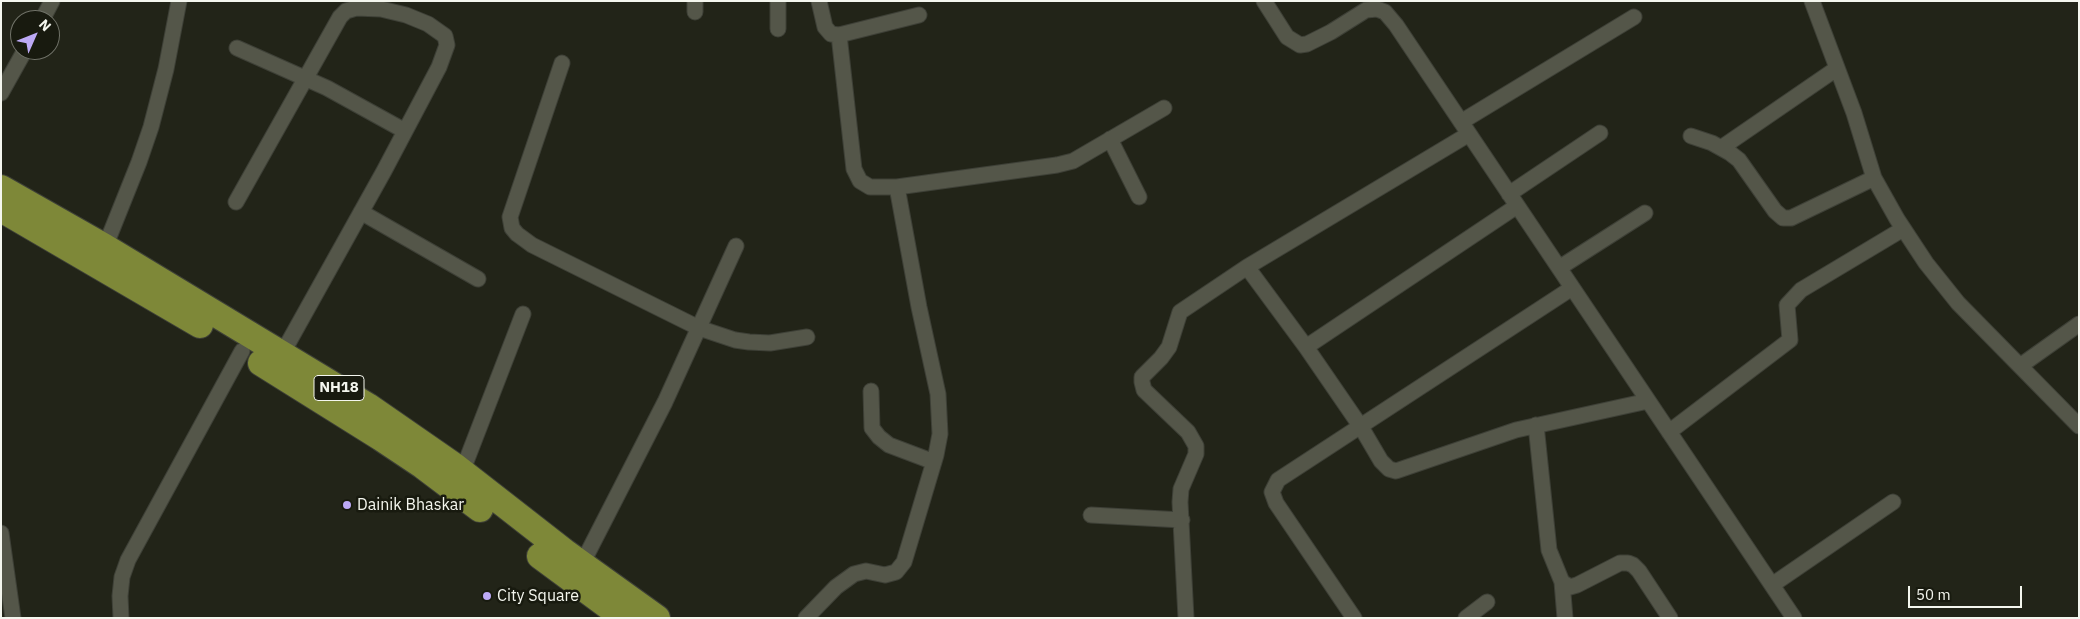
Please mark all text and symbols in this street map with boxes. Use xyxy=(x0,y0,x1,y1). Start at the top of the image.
north arrow xyxy=(10,10,60,60)
text: N xyxy=(35,15,55,35)
road number: NH18 xyxy=(314,376,364,400)
place label: Dainik Bhaskar xyxy=(357,495,464,515)
marker: Dainik Bhaskar xyxy=(341,499,353,511)
scale bar xyxy=(1910,576,2024,608)
text: 50 m xyxy=(1916,585,1951,604)
place label: City Square xyxy=(497,586,579,606)
marker: City Square xyxy=(481,590,493,602)

